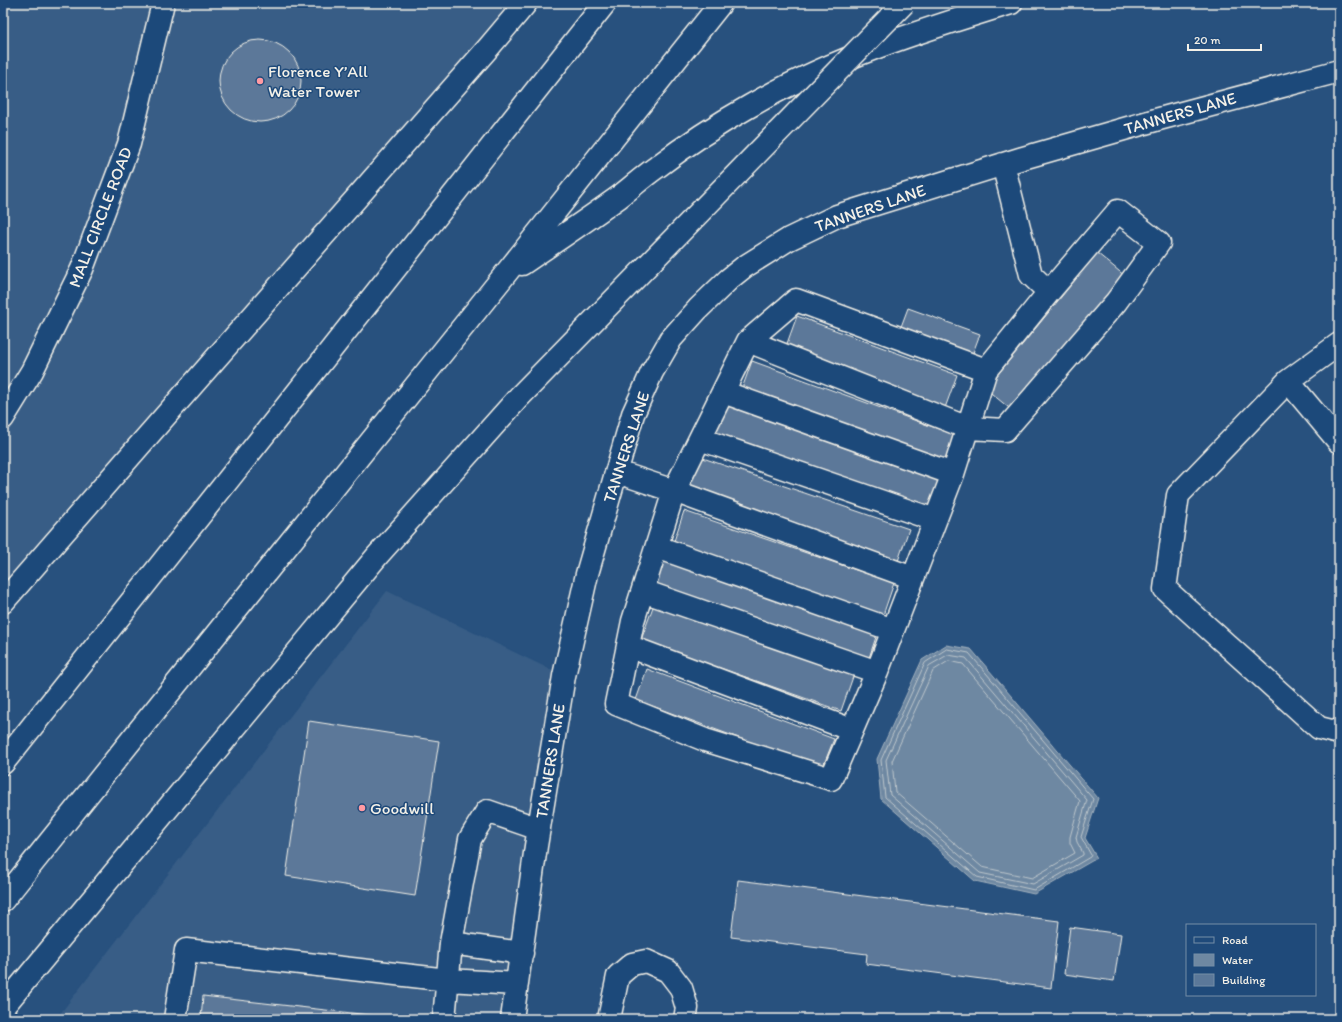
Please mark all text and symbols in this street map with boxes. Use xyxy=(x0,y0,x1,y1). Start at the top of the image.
scale bar xyxy=(1188,26,1261,52)
text: 20 m xyxy=(1194,33,1221,47)
place label: Florence Y’All Water Tower xyxy=(268,61,368,101)
marker: Florence Y’All Water Tower xyxy=(255,76,265,86)
street label: TANNERS LANE xyxy=(1122,87,1238,139)
street label: MALL CIRCLE ROAD xyxy=(64,144,136,290)
street label: TANNERS LANE xyxy=(812,180,928,236)
street label: TANNERS LANE xyxy=(599,389,653,505)
street label: TANNERS LANE xyxy=(531,702,569,820)
place label: Goodwill xyxy=(370,798,434,818)
marker: Goodwill xyxy=(357,803,367,813)
legend xyxy=(1186,924,1316,996)
text: Road xyxy=(1222,933,1248,947)
text: Water xyxy=(1222,953,1253,967)
text: Building xyxy=(1222,973,1266,987)

